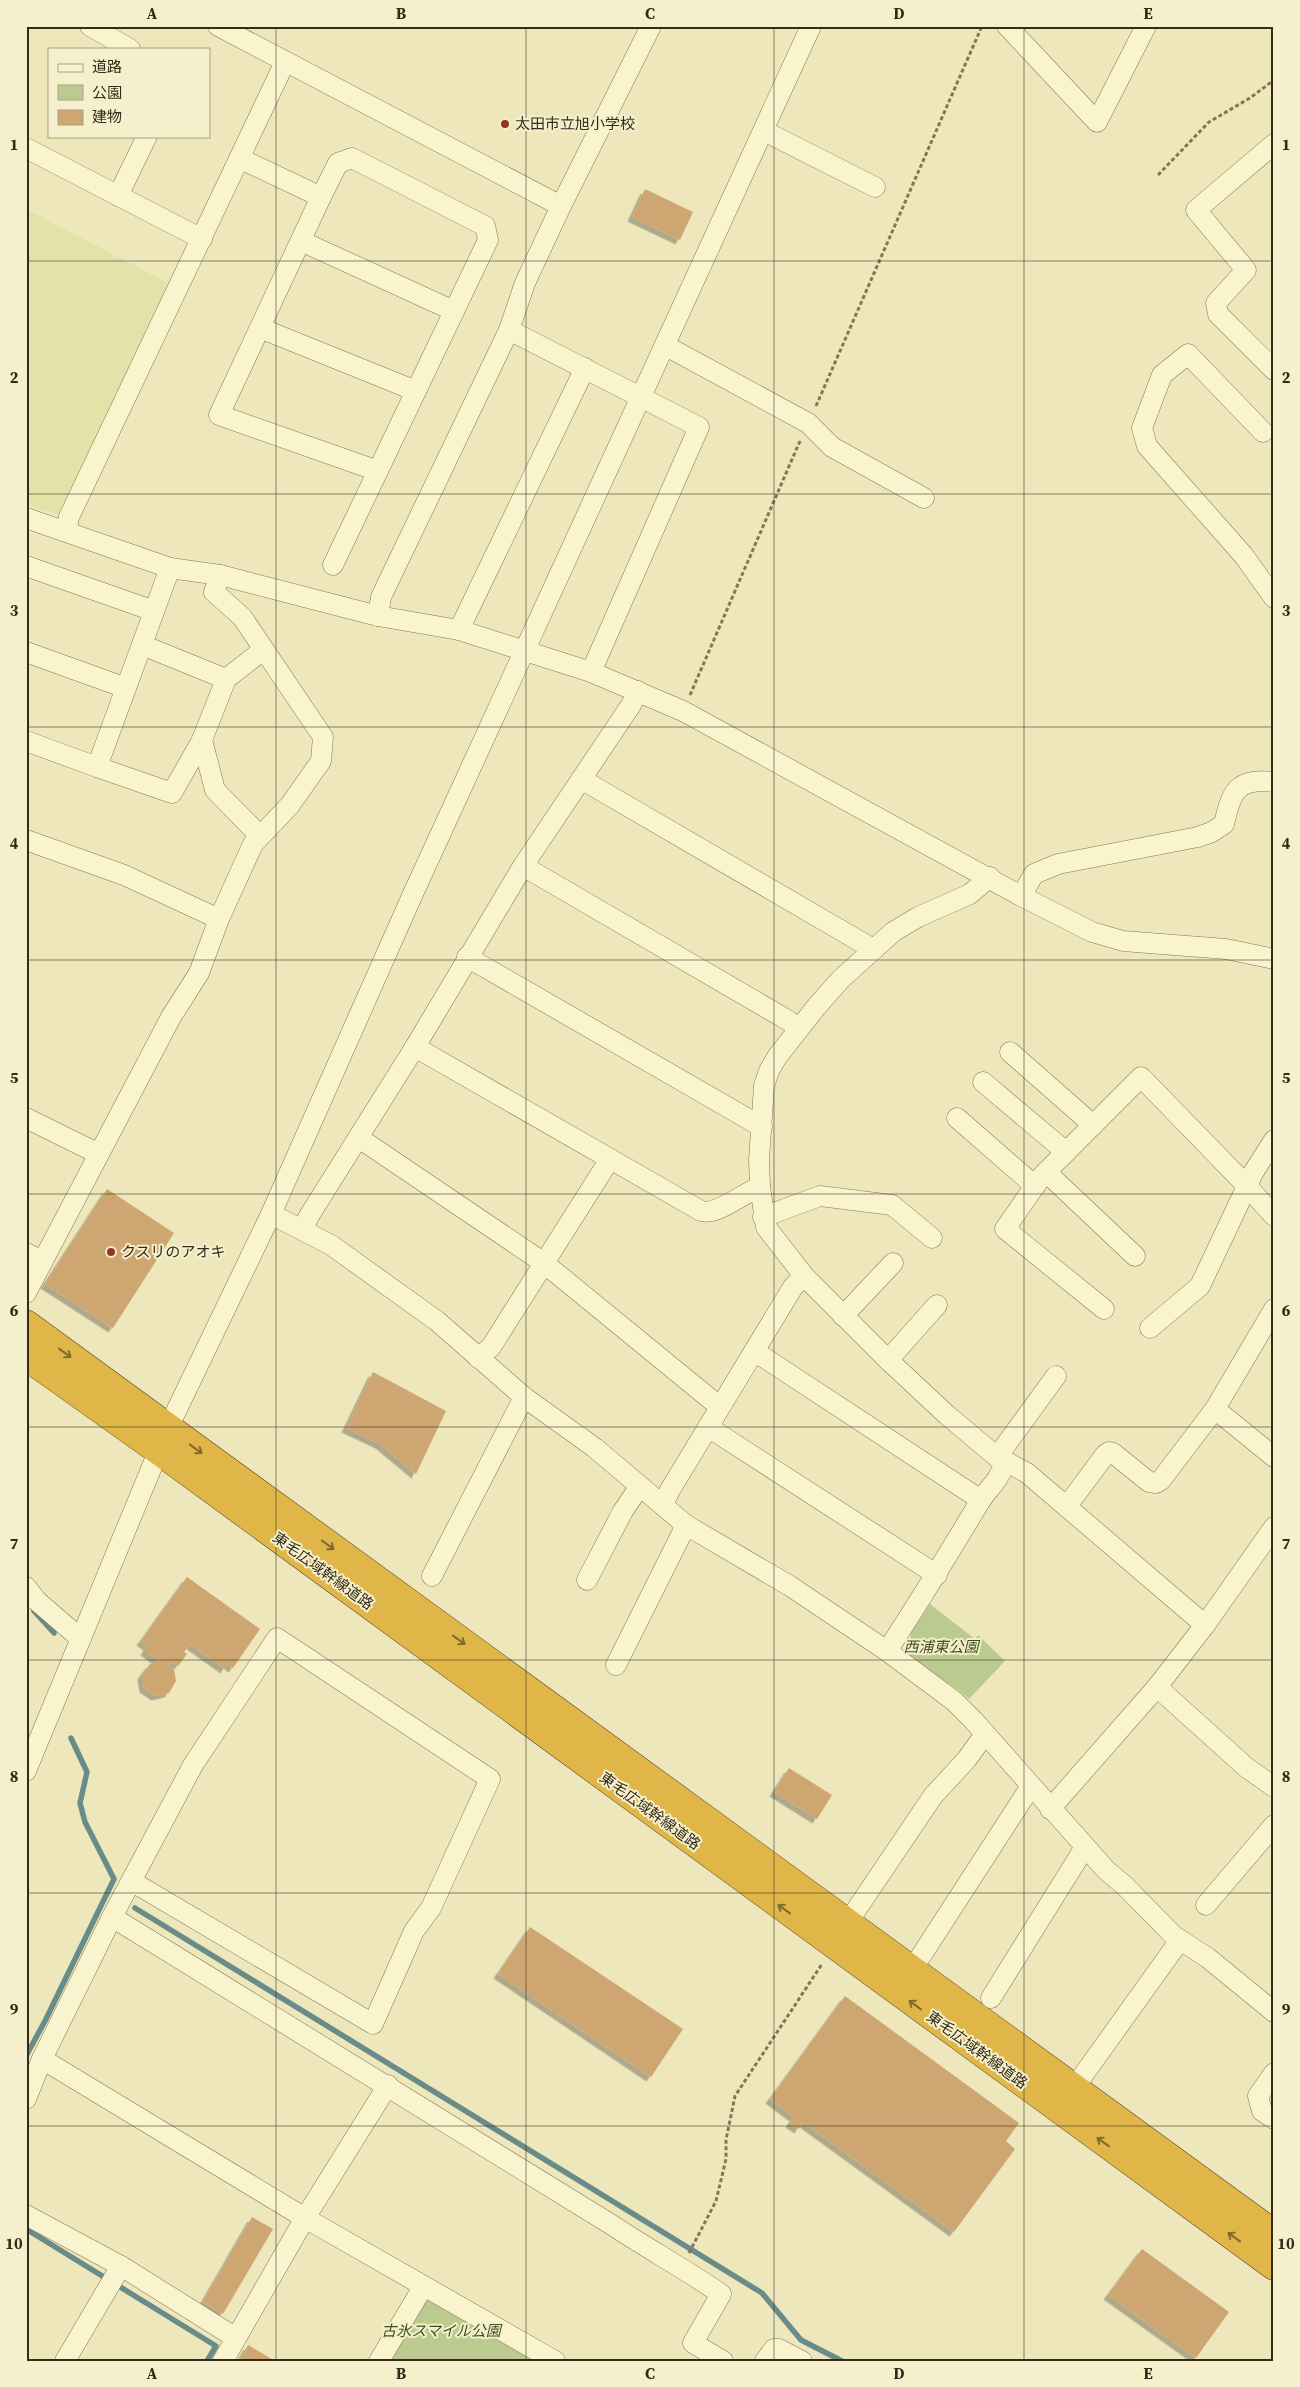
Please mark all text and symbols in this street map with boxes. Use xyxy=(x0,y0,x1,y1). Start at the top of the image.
text: A xyxy=(147,2,158,24)
text: B xyxy=(396,2,407,24)
text: C xyxy=(645,2,655,24)
text: D xyxy=(893,2,905,24)
text: E xyxy=(1143,2,1153,24)
legend xyxy=(48,48,210,138)
text: 道路 xyxy=(92,56,122,77)
text: 公園 xyxy=(92,82,122,103)
text: 建物 xyxy=(92,106,122,127)
place label: 太田市立旭小学校 xyxy=(515,113,635,134)
marker: 太田市立旭小学校 xyxy=(499,118,511,130)
text: 1 xyxy=(10,133,18,155)
text: 1 xyxy=(1282,133,1290,155)
text: 2 xyxy=(10,366,19,388)
text: 2 xyxy=(1282,366,1291,388)
text: 3 xyxy=(10,599,19,621)
text: 3 xyxy=(1282,599,1291,621)
text: 4 xyxy=(10,832,19,854)
text: 4 xyxy=(1282,832,1291,854)
text: 5 xyxy=(10,1066,19,1088)
text: 5 xyxy=(1282,1066,1291,1088)
place label: クスリのアオキ xyxy=(121,1241,226,1262)
marker: クスリのアオキ xyxy=(105,1246,117,1258)
text: 6 xyxy=(10,1299,19,1321)
text: 6 xyxy=(1282,1299,1291,1321)
one-way arrow xyxy=(58,1348,72,1358)
one-way arrow xyxy=(189,1444,203,1454)
street label: 東毛広域幹線道路 xyxy=(269,1527,378,1614)
text: 7 xyxy=(10,1532,19,1554)
text: 7 xyxy=(1282,1532,1291,1554)
one-way arrow xyxy=(321,1540,335,1550)
one-way arrow xyxy=(452,1635,466,1645)
park label: 西浦東公園 xyxy=(903,1636,980,1657)
text: 8 xyxy=(10,1765,18,1787)
text: 8 xyxy=(1282,1765,1290,1787)
street label: 東毛広域幹線道路 xyxy=(596,1767,705,1854)
one-way arrow xyxy=(777,1904,791,1914)
text: 9 xyxy=(10,1998,19,2020)
text: 9 xyxy=(1282,1998,1291,2020)
one-way arrow xyxy=(908,2000,922,2010)
street label: 東毛広域幹線道路 xyxy=(923,2006,1032,2093)
one-way arrow xyxy=(1097,2136,1110,2147)
text: 10 xyxy=(5,2232,23,2254)
one-way arrow xyxy=(1227,2232,1241,2242)
text: 10 xyxy=(1277,2232,1295,2254)
park label: 古氷スマイル公園 xyxy=(381,2320,503,2341)
text: A xyxy=(147,2362,158,2384)
text: B xyxy=(396,2362,407,2384)
text: C xyxy=(645,2362,655,2384)
text: D xyxy=(893,2362,905,2384)
text: E xyxy=(1143,2362,1153,2384)

